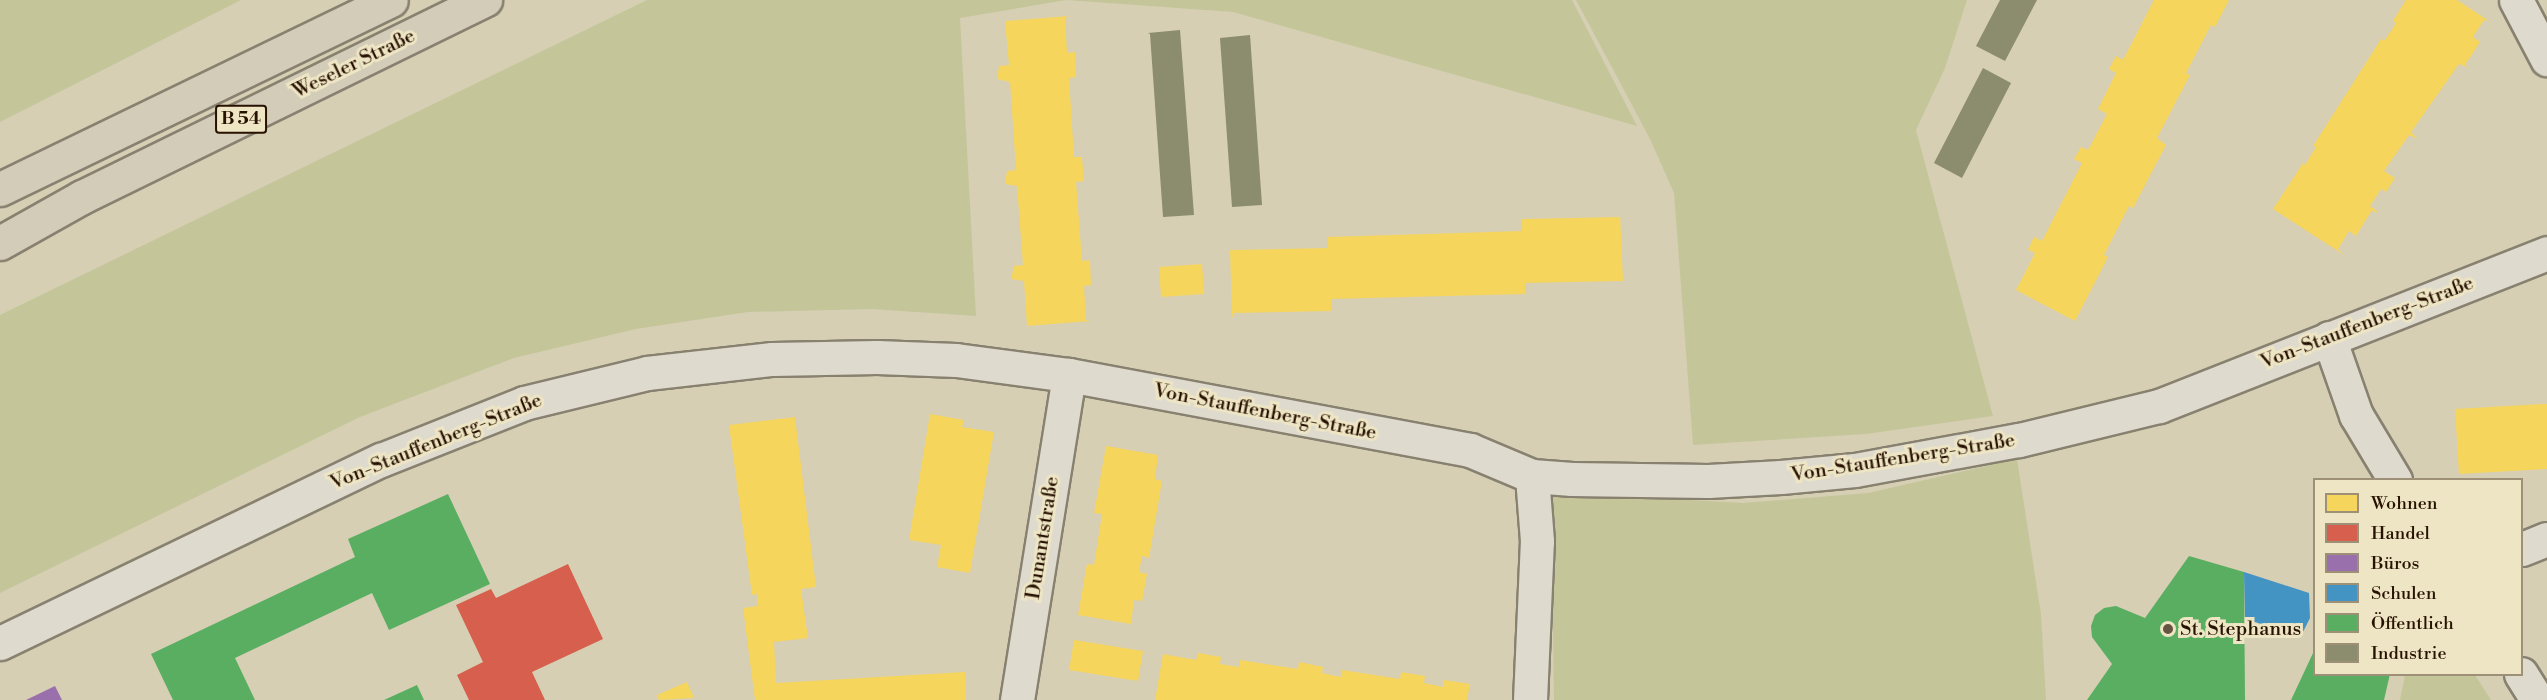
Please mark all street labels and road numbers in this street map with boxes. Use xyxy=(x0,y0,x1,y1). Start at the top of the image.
street label: Weseler Straße xyxy=(289,24,419,104)
road number: B 54 xyxy=(214,104,268,134)
street label: Von-Stauffenberg-Straße xyxy=(2257,271,2477,375)
street label: Von-Stauffenberg-Straße xyxy=(1152,379,1378,445)
street label: Von-Stauffenberg-Straße xyxy=(327,388,545,496)
street label: Von-Stauffenberg-Straße xyxy=(1789,428,2017,488)
street label: Dunantstraße xyxy=(1021,475,1065,601)

